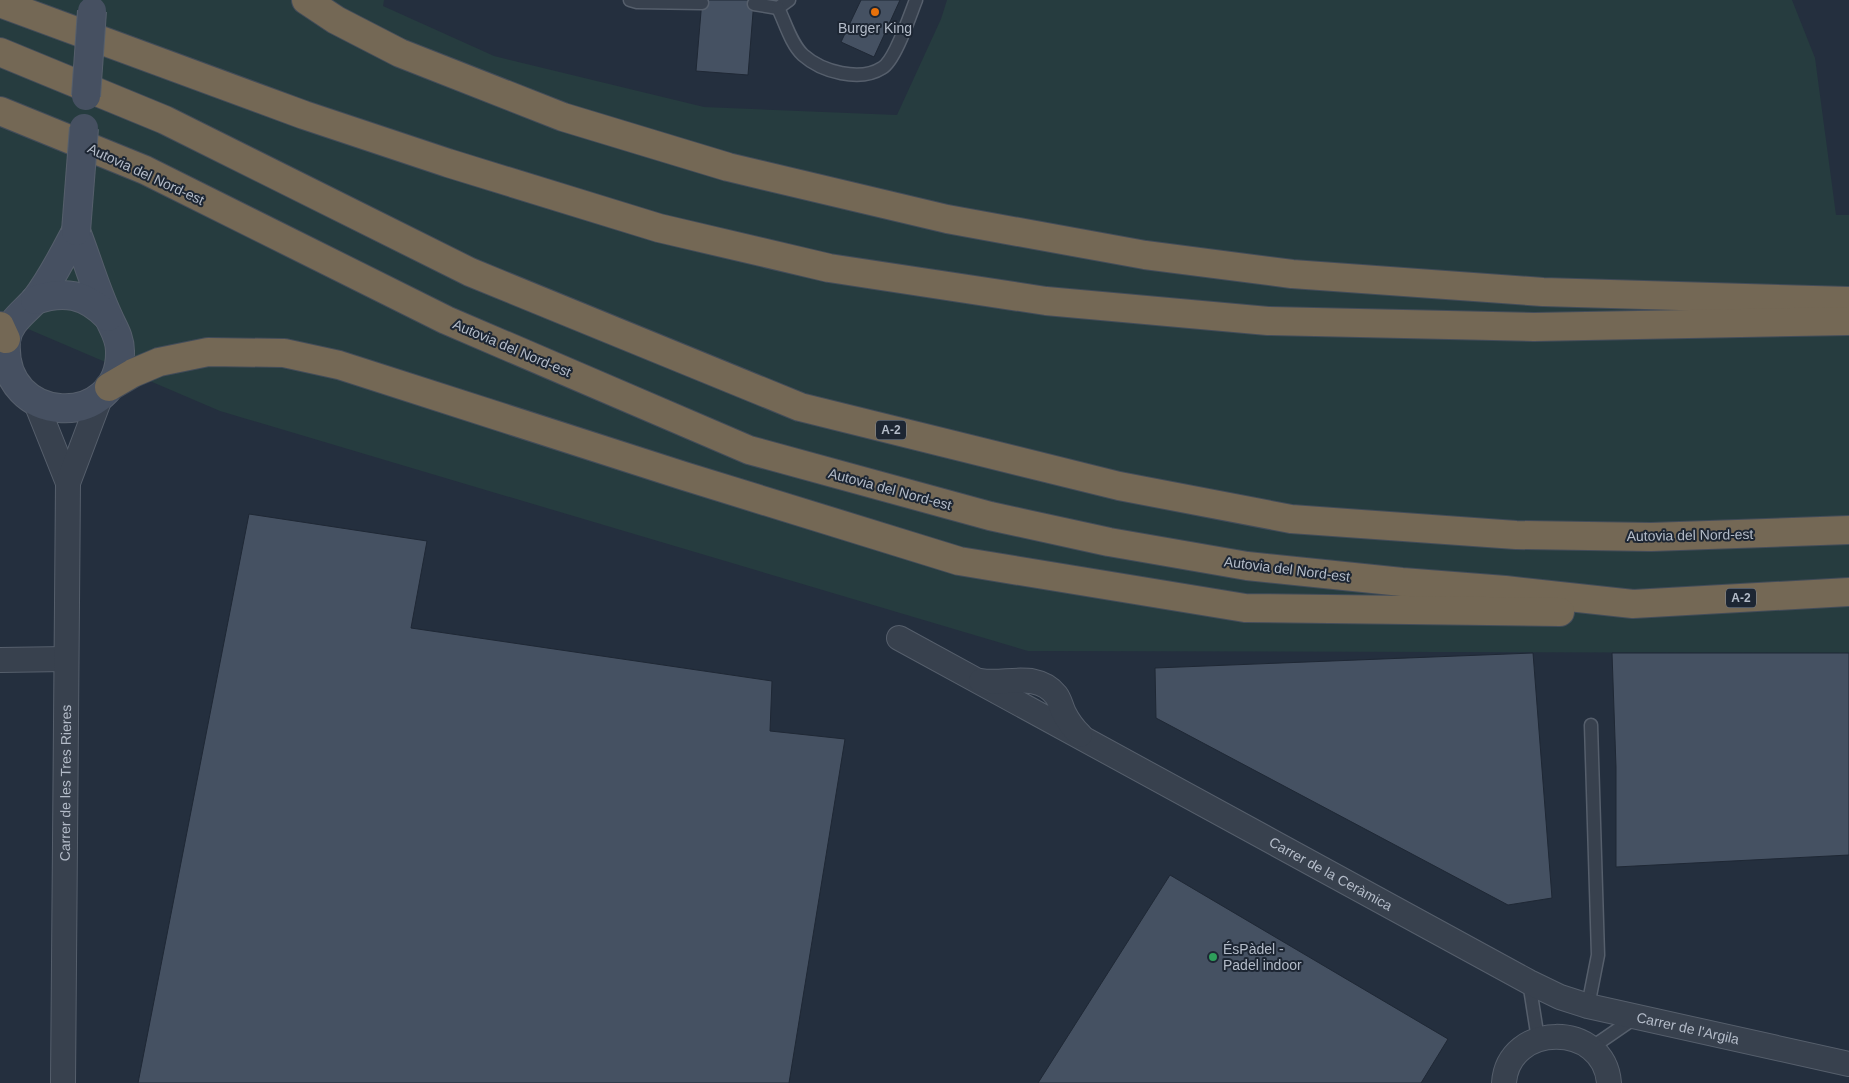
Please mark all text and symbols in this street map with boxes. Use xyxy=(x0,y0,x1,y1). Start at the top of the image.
marker: Burger King xyxy=(869,6,881,18)
place label: Burger King xyxy=(838,20,912,36)
street label: Autovia del Nord-est xyxy=(85,140,207,208)
street label: Autovia del Nord-est xyxy=(450,316,574,380)
road number: A-2 xyxy=(876,420,906,440)
street label: Autovia del Nord-est xyxy=(827,465,953,513)
street label: Autovia del Nord-est xyxy=(1626,526,1754,544)
street label: Autovia del Nord-est xyxy=(1223,553,1351,585)
road number: A-2 xyxy=(1726,588,1756,608)
street label: Carrer de les Tres Rieres xyxy=(57,705,74,861)
street label: Carrer de la Ceràmica xyxy=(1266,834,1395,914)
place label: ÉsPàdel - Padel indoor xyxy=(1223,941,1302,973)
marker: ÉsPàdel - Padel indoor xyxy=(1207,951,1219,963)
street label: Carrer de l'Argila xyxy=(1635,1009,1741,1047)

